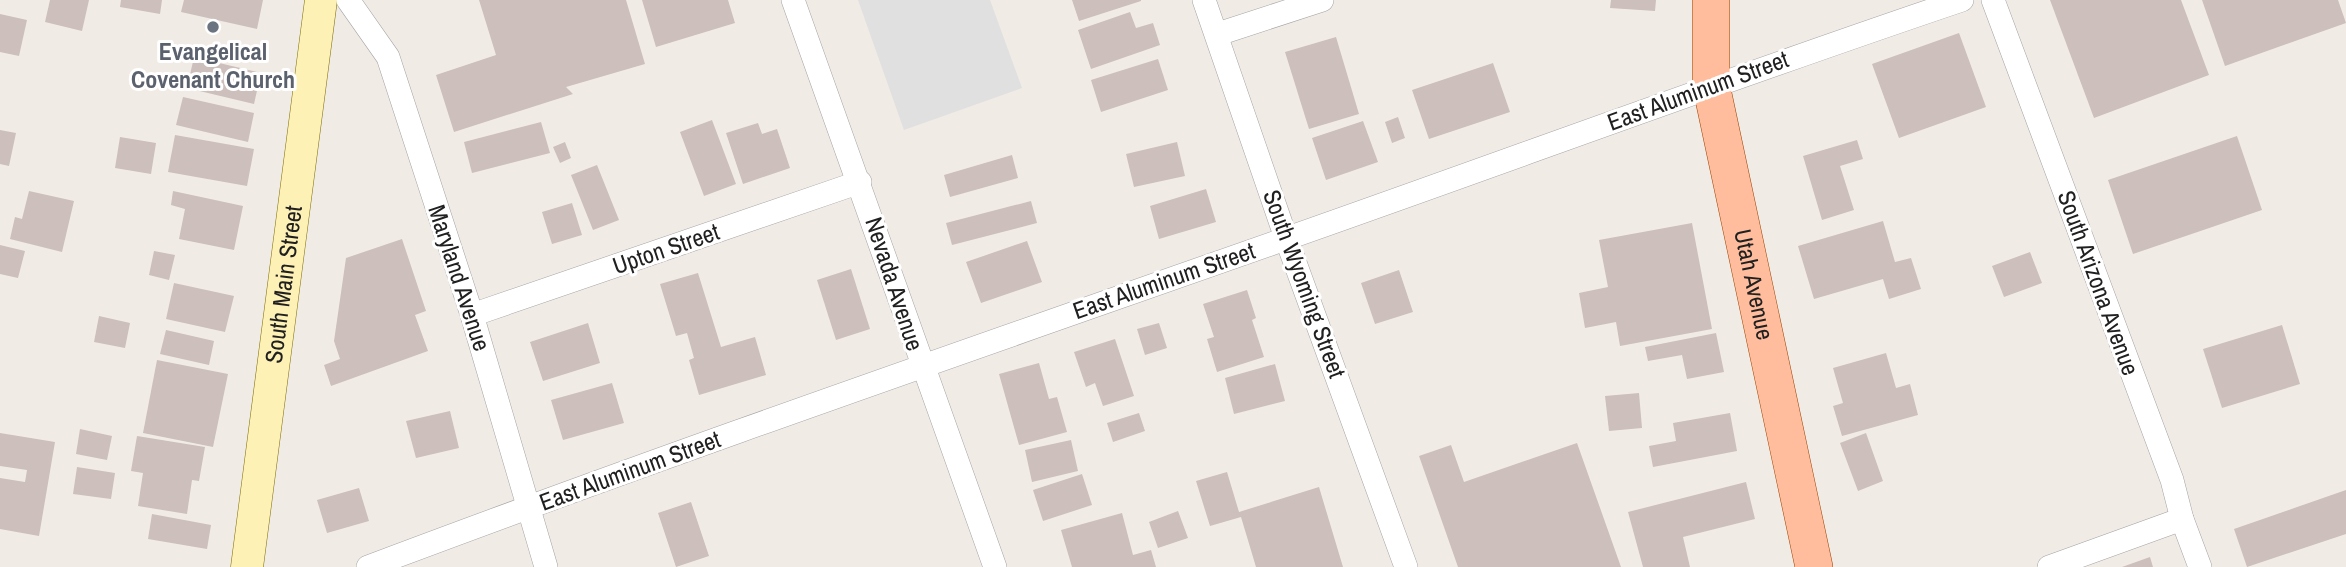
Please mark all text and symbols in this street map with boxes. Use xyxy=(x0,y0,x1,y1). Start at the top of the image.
marker: Evangelical Covenant Church xyxy=(205,19,221,35)
place label: Evangelical Covenant Church xyxy=(131,35,295,95)
street label: East Aluminum Street xyxy=(1603,42,1793,138)
street label: South Wyoming Street xyxy=(1256,185,1354,383)
street label: South Arizona Avenue xyxy=(2051,186,2147,379)
street label: Maryland Avenue xyxy=(421,201,499,355)
street label: South Main Street xyxy=(257,203,309,365)
street label: Nevada Avenue xyxy=(858,213,932,355)
street label: Upton Street xyxy=(608,215,724,281)
street label: Utah Avenue xyxy=(1727,226,1782,343)
street label: East Aluminum Street xyxy=(1068,234,1259,326)
street label: East Aluminum Street xyxy=(535,422,725,518)

